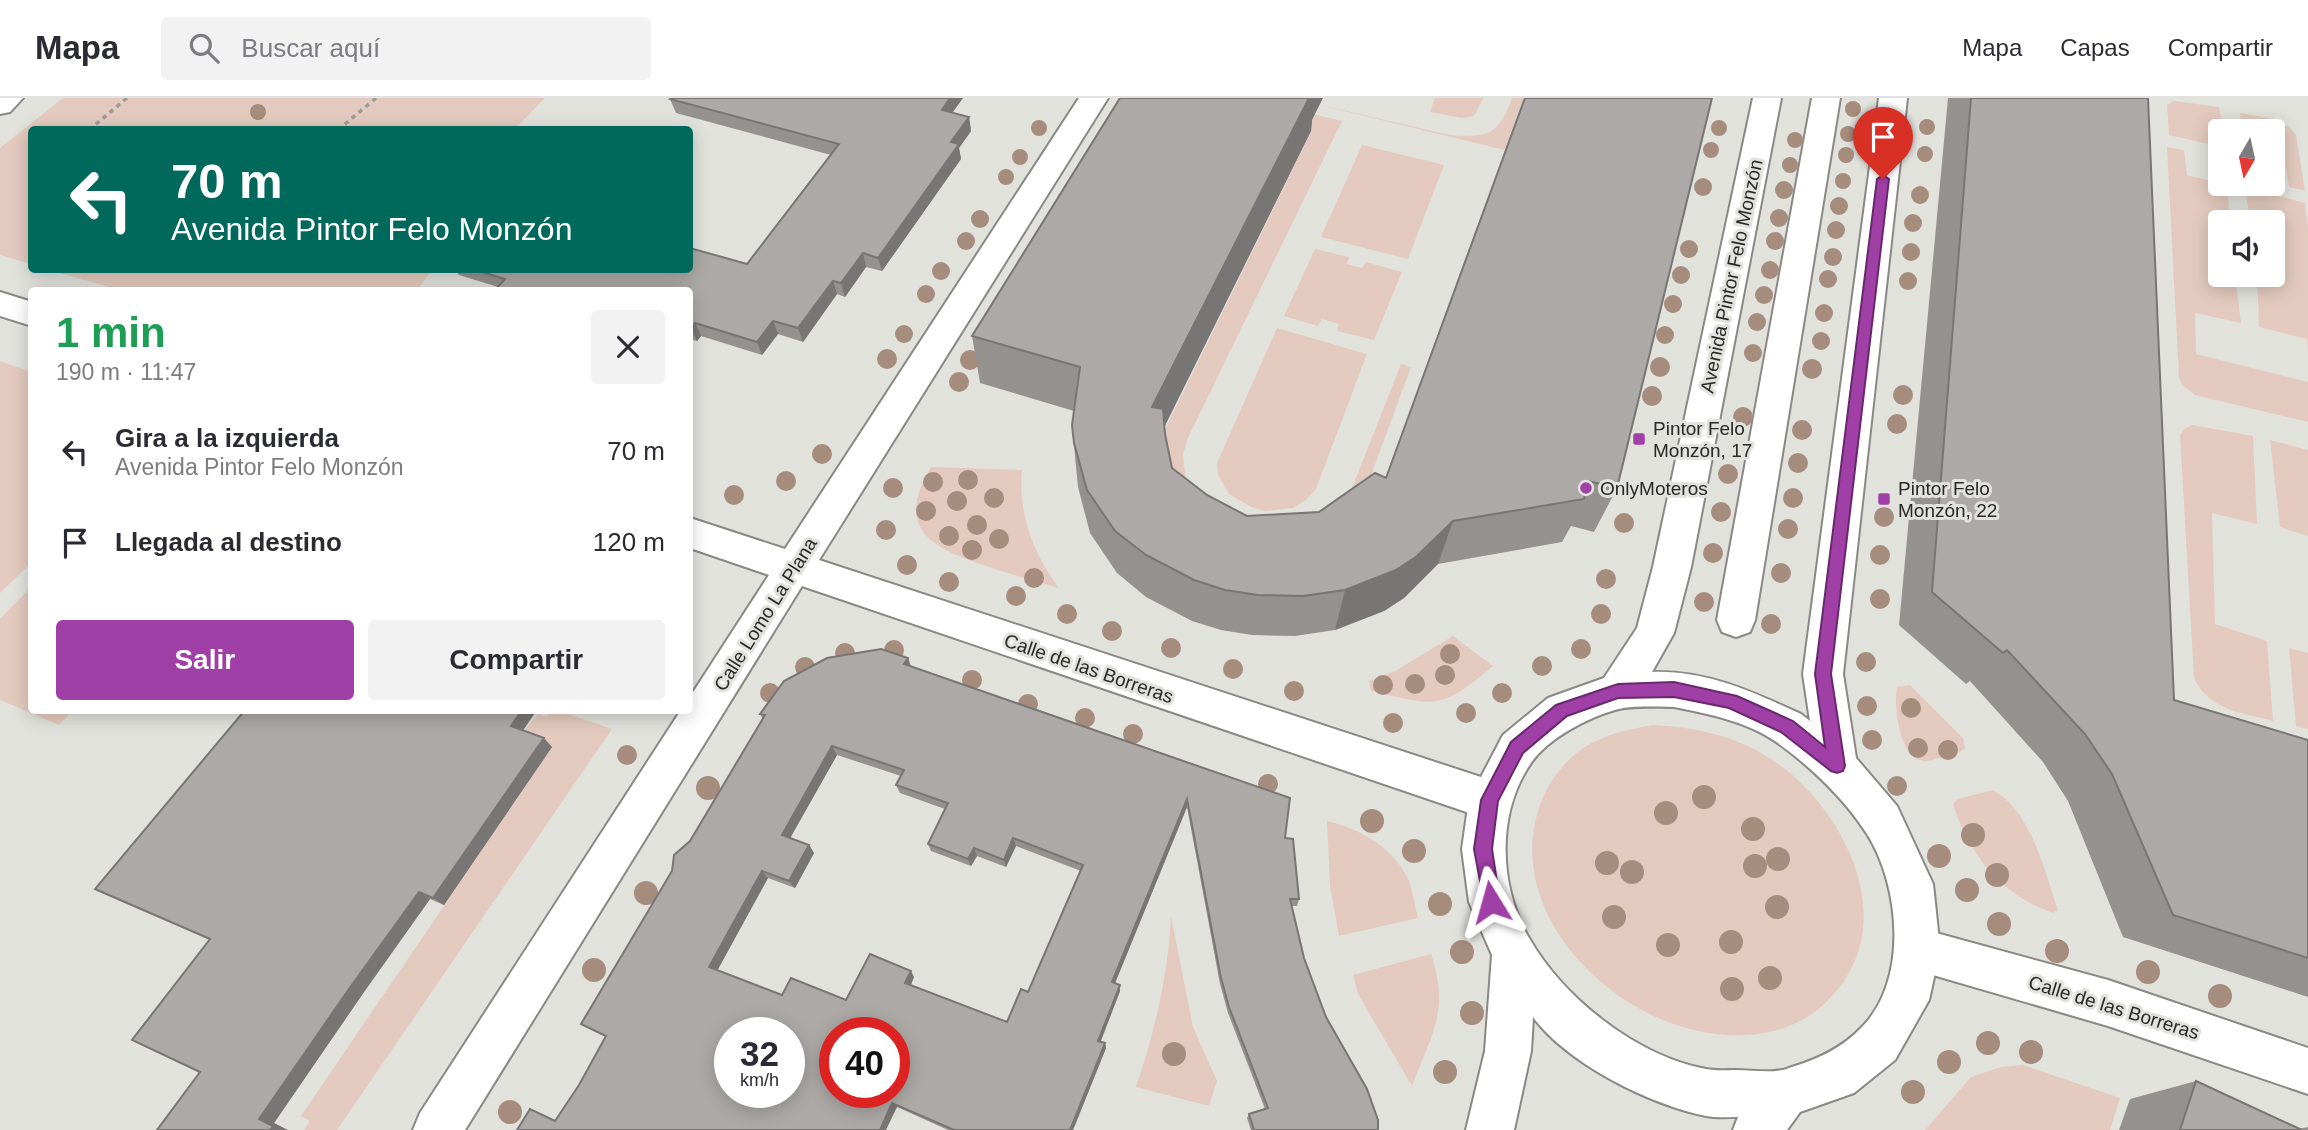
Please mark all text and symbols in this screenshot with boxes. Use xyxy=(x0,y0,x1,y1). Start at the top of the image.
search box xyxy=(161,17,651,80)
text: Mapa xyxy=(35,29,119,66)
icon: search xyxy=(185,29,223,67)
text: Buscar aquí xyxy=(241,33,380,63)
text: Mapa xyxy=(1962,34,2022,61)
text: Capas xyxy=(2060,34,2130,61)
text: Compartir xyxy=(2168,34,2273,61)
pin xyxy=(1853,107,1913,179)
icon: arrive xyxy=(1864,118,1902,156)
north arrow xyxy=(2208,119,2286,196)
map controls xyxy=(2208,119,2285,287)
icon: left xyxy=(56,154,147,245)
text: 70 m xyxy=(171,154,283,208)
street label: Avenida Pintor Felo Monzón xyxy=(1696,157,1767,395)
button: sound xyxy=(2208,210,2285,287)
text: Avenida Pintor Felo Monzón xyxy=(171,211,572,247)
text: 1 min xyxy=(56,309,166,356)
button: close xyxy=(591,310,665,384)
text: 190 m · 11:47 xyxy=(56,359,196,385)
place label: Pintor Felo Monzón, 17 xyxy=(1653,418,1752,461)
text: Gira a la izquierda xyxy=(115,423,339,453)
marker: Pintor Felo Monzón, 17 xyxy=(1631,431,1647,447)
icon: left xyxy=(56,433,94,471)
text: 70 m xyxy=(607,436,665,466)
text: Avenida Pintor Felo Monzón xyxy=(115,454,404,480)
place label: OnlyMoteros xyxy=(1600,478,1708,499)
place label: Pintor Felo Monzón, 22 xyxy=(1898,478,1997,521)
marker: OnlyMoteros xyxy=(1578,480,1594,496)
marker: Pintor Felo Monzón, 22 xyxy=(1876,491,1892,507)
icon: arrive xyxy=(56,524,94,562)
text: Llegada al destino xyxy=(115,527,342,557)
text: 120 m xyxy=(593,527,665,557)
street label: Calle Lomo La Plana xyxy=(710,534,821,695)
button: Salir xyxy=(56,620,354,700)
button: Compartir xyxy=(368,620,665,700)
street label: Calle de las Borreras xyxy=(1002,630,1176,707)
position arrow xyxy=(1454,865,1528,939)
street label: Calle de las Borreras xyxy=(2026,972,2202,1043)
speed limit sign: 40 xyxy=(819,1017,910,1108)
text: 32 xyxy=(740,1034,779,1073)
text: km/h xyxy=(740,1070,779,1090)

